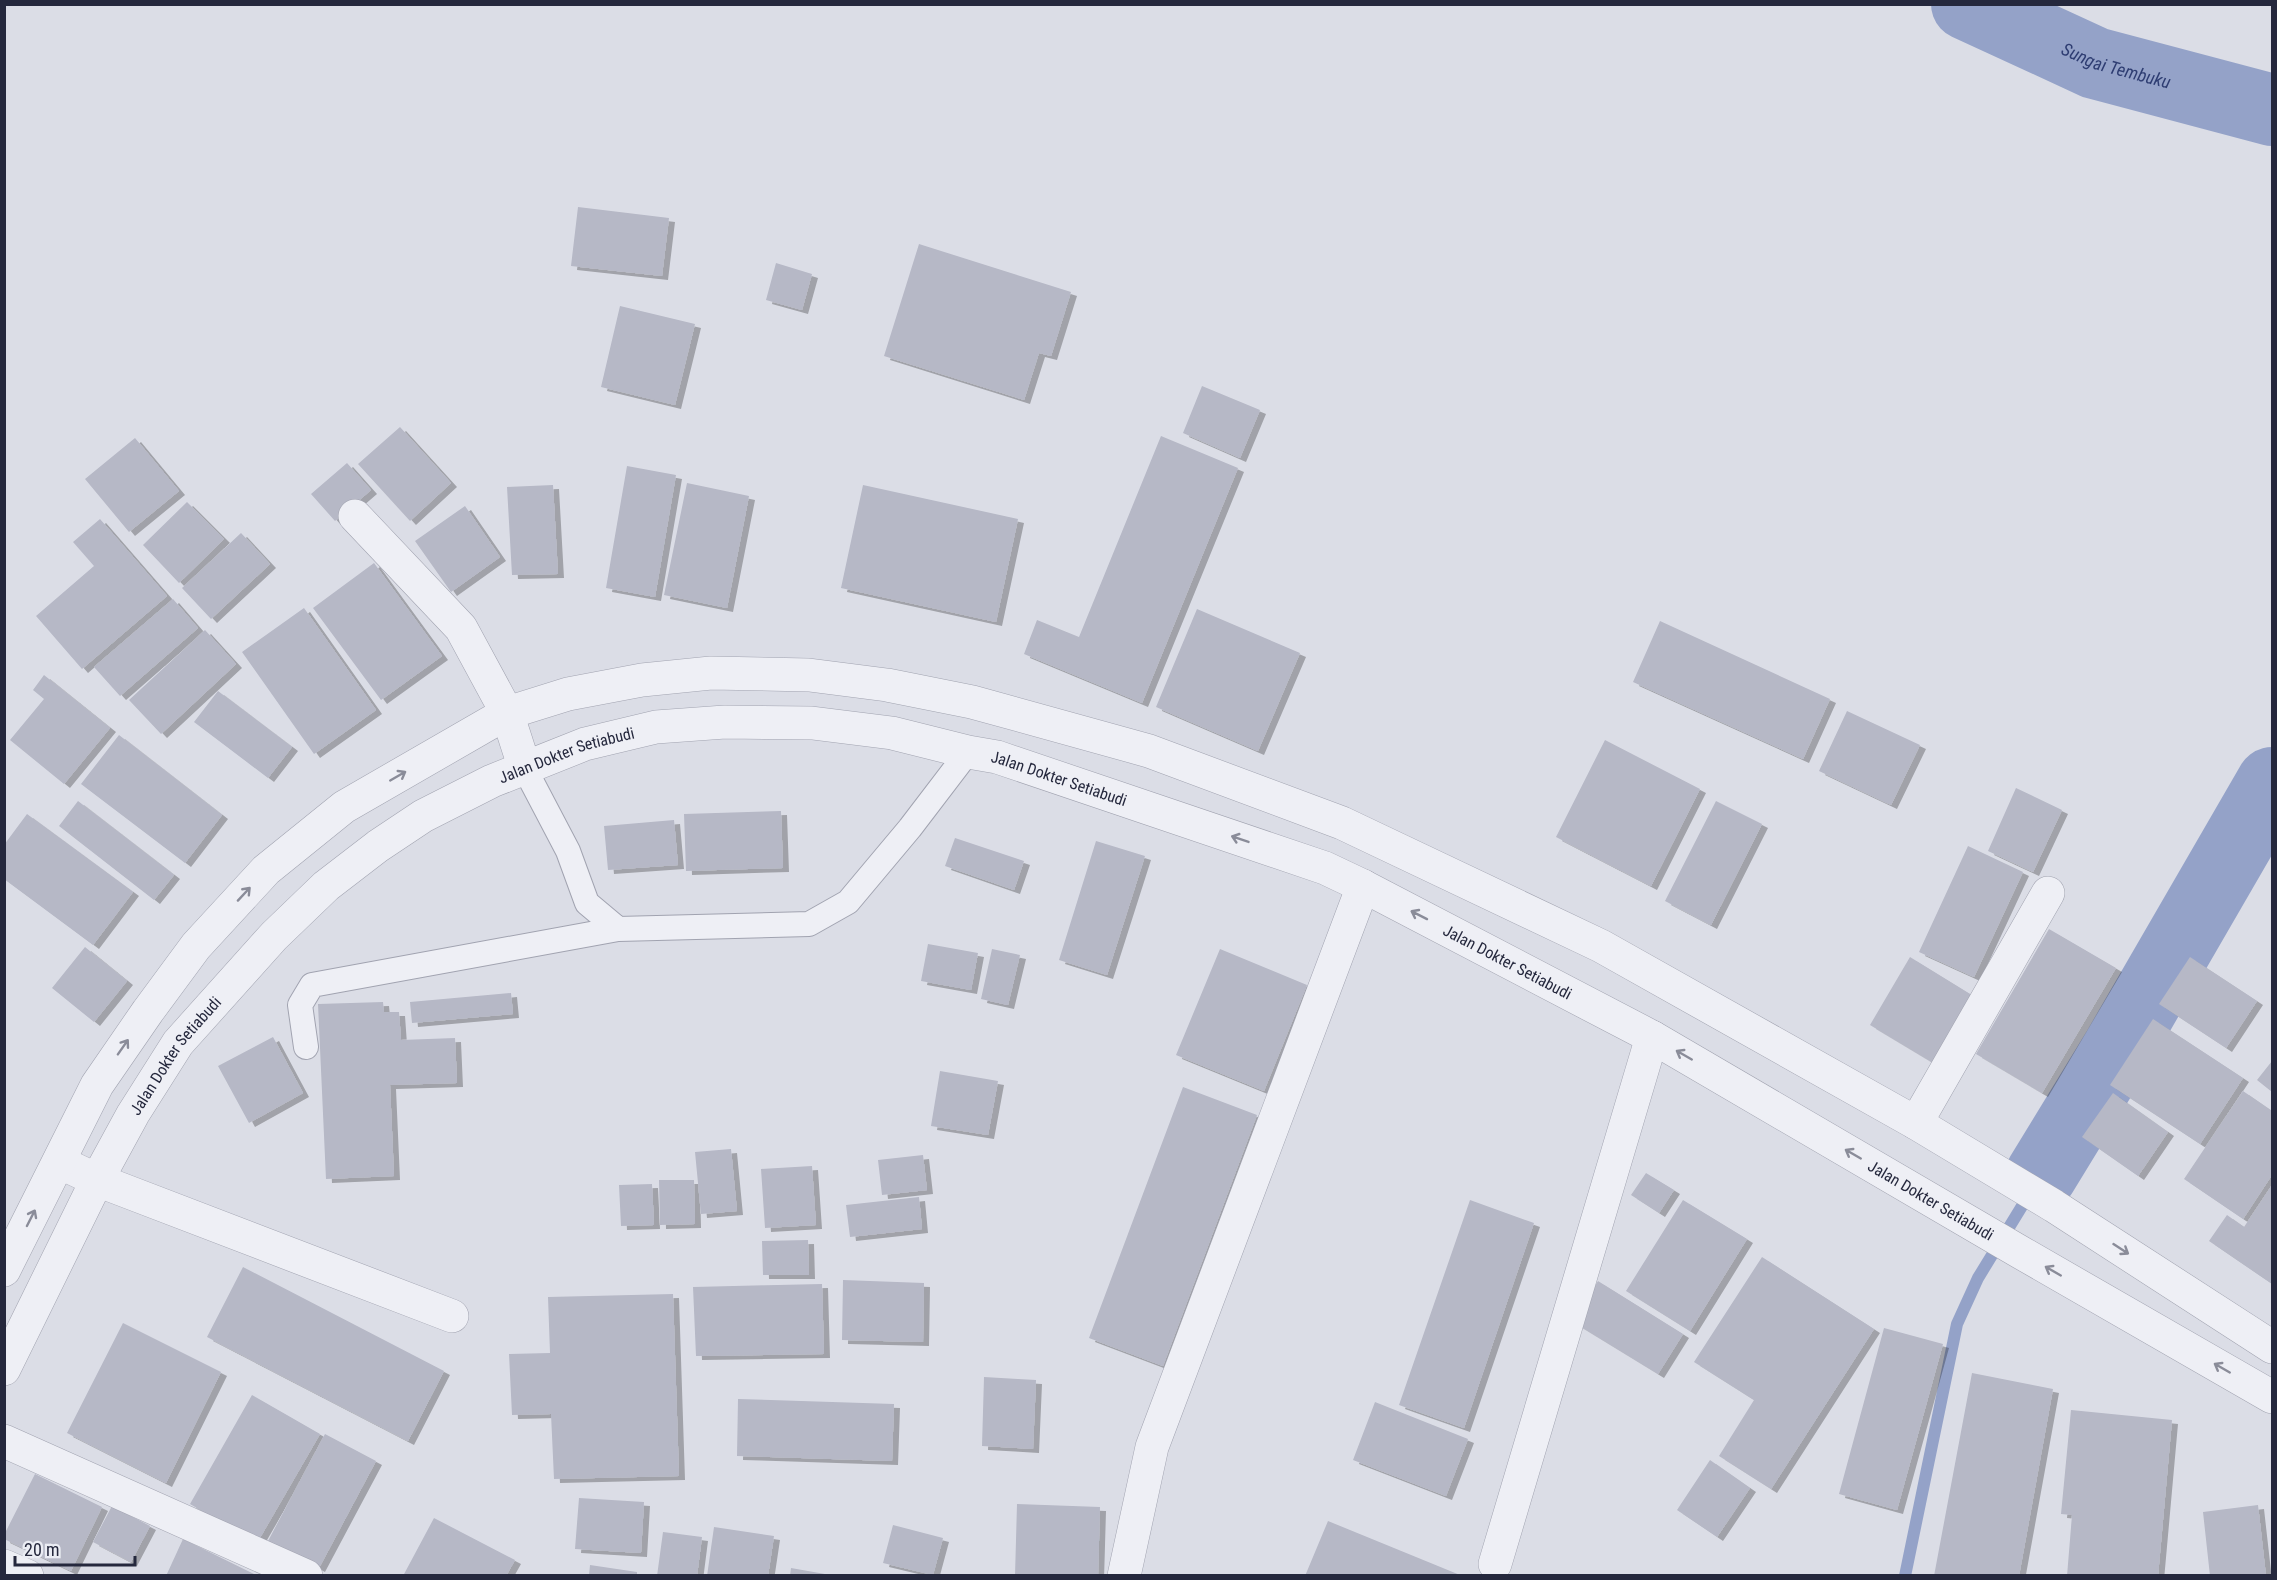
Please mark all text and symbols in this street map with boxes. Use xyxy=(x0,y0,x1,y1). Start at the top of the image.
water label: Sungai Tembuku xyxy=(2058,38,2174,93)
street label: Jalan Dokter Setiabudi xyxy=(496,724,636,787)
street label: Jalan Dokter Setiabudi xyxy=(990,747,1129,810)
one-way arrow xyxy=(389,770,406,782)
one-way arrow xyxy=(1231,833,1250,844)
one-way arrow xyxy=(237,887,251,902)
one-way arrow xyxy=(1411,909,1428,921)
street label: Jalan Dokter Setiabudi xyxy=(1440,921,1575,1003)
street label: Jalan Dokter Setiabudi xyxy=(126,993,225,1119)
one-way arrow xyxy=(117,1039,129,1055)
one-way arrow xyxy=(1676,1049,1693,1061)
one-way arrow xyxy=(1845,1147,1862,1159)
street label: Jalan Dokter Setiabudi xyxy=(1864,1156,1997,1245)
one-way arrow xyxy=(25,1210,37,1227)
one-way arrow xyxy=(2112,1243,2128,1255)
one-way arrow xyxy=(2044,1265,2062,1276)
one-way arrow xyxy=(2214,1362,2231,1374)
scale bar xyxy=(15,1529,135,1567)
text: 20 m xyxy=(24,1539,59,1560)

